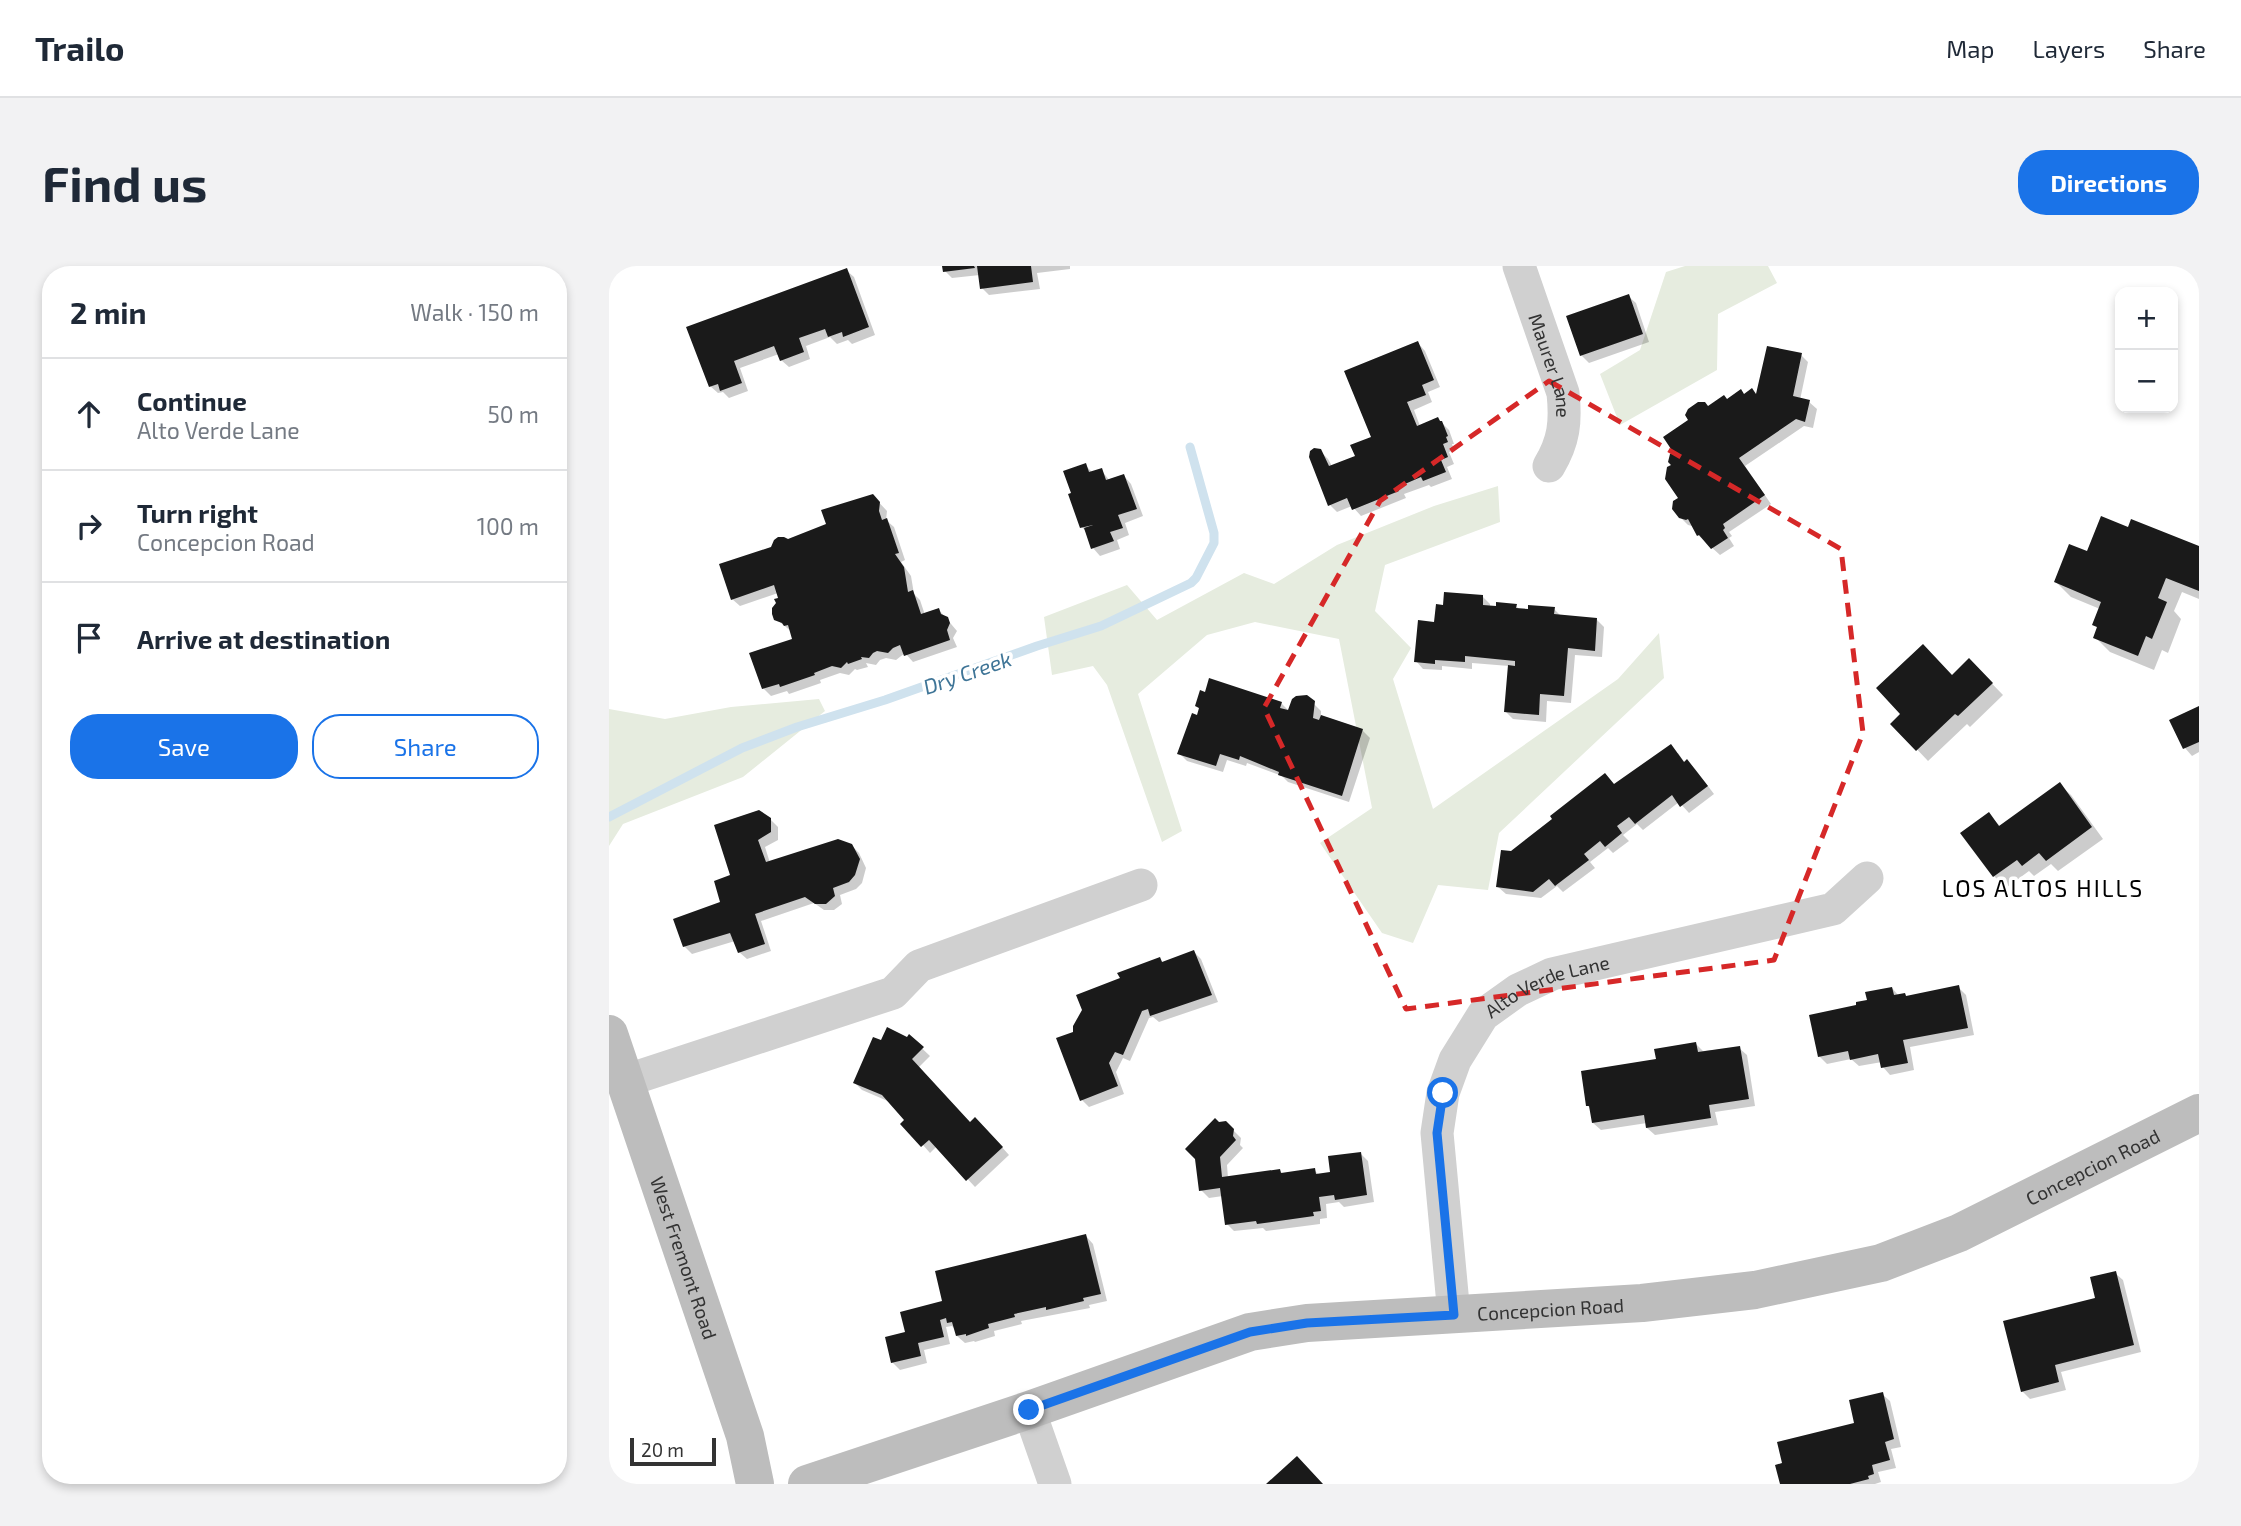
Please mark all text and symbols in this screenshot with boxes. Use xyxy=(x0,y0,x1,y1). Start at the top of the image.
text: Trailo xyxy=(35,28,125,68)
text: Map xyxy=(1946,34,1994,63)
text: Layers xyxy=(2032,34,2105,63)
text: Share xyxy=(2143,34,2206,63)
button: Directions xyxy=(2018,150,2199,215)
text: Find us xyxy=(42,153,207,212)
map controls xyxy=(2115,287,2178,413)
button: + xyxy=(2115,287,2178,350)
text: 2 min xyxy=(70,294,147,330)
text: Walk · 150 m xyxy=(410,298,539,326)
street label: Maurer Lane xyxy=(1525,310,1576,418)
button: − xyxy=(2115,350,2178,413)
text: Continue xyxy=(137,385,247,416)
icon: ahead xyxy=(70,395,108,433)
text: 50 m xyxy=(488,400,539,428)
text: Alto Verde Lane xyxy=(137,416,300,444)
text: Turn right xyxy=(137,497,258,528)
icon: right xyxy=(70,507,108,545)
text: 100 m xyxy=(477,512,539,540)
text: Concepcion Road xyxy=(137,528,315,556)
icon: arrive xyxy=(70,619,108,657)
text: Arrive at destination xyxy=(137,623,390,654)
water label: Dry Creek xyxy=(920,645,1015,700)
button: Save xyxy=(70,714,298,779)
button: Share xyxy=(312,714,539,779)
district label: LOS ALTOS HILLS xyxy=(1942,874,2144,902)
street label: Alto Verde Lane xyxy=(1480,950,1611,1022)
route start xyxy=(1427,1077,1458,1108)
street label: Concepcion Road xyxy=(2022,1123,2163,1209)
street label: West Fremont Road xyxy=(646,1173,723,1342)
street label: Concepcion Road xyxy=(1476,1293,1625,1324)
route end xyxy=(1013,1394,1044,1425)
scale bar xyxy=(630,1435,716,1467)
text: 20 m xyxy=(641,1438,684,1461)

